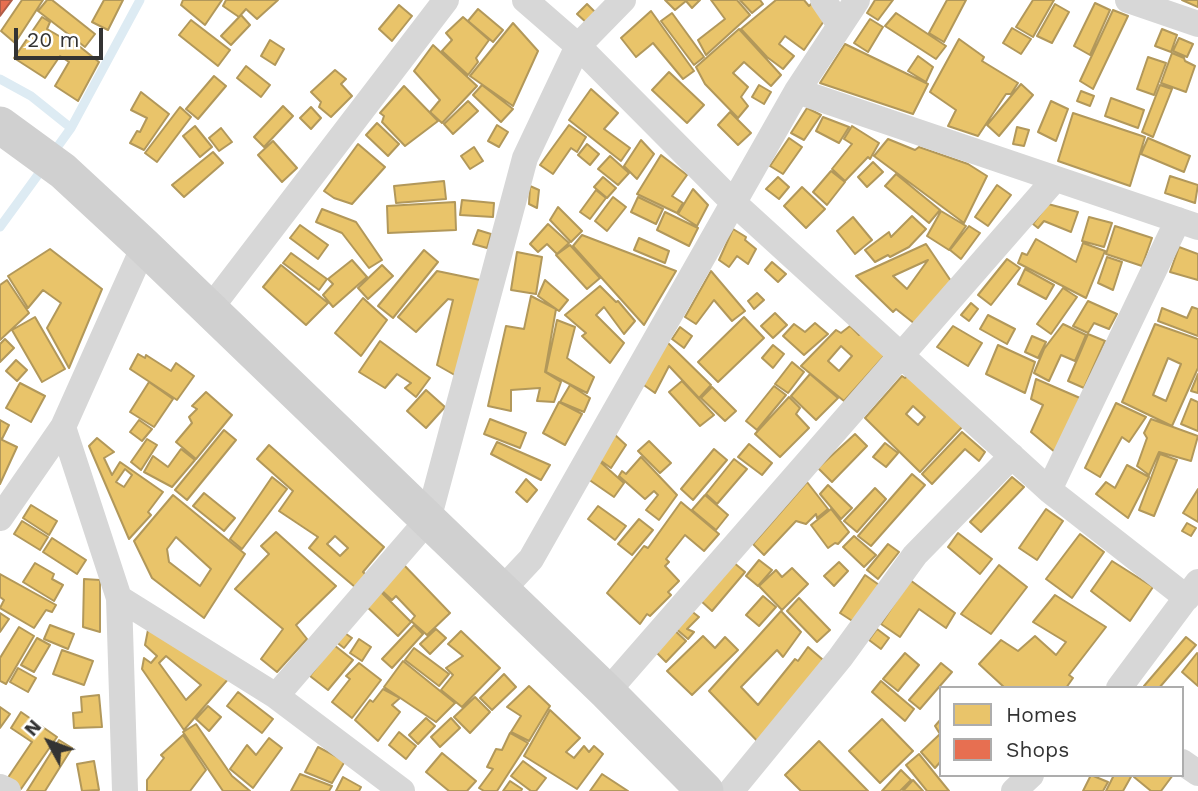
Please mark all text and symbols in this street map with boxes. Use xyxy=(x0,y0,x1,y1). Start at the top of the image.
scale bar xyxy=(18,14,107,58)
text: 20 m xyxy=(27,27,79,52)
legend xyxy=(939,686,1184,777)
text: Homes xyxy=(1006,702,1077,727)
north arrow xyxy=(14,707,84,777)
text: N xyxy=(19,715,46,741)
text: Shops xyxy=(1006,737,1069,762)

